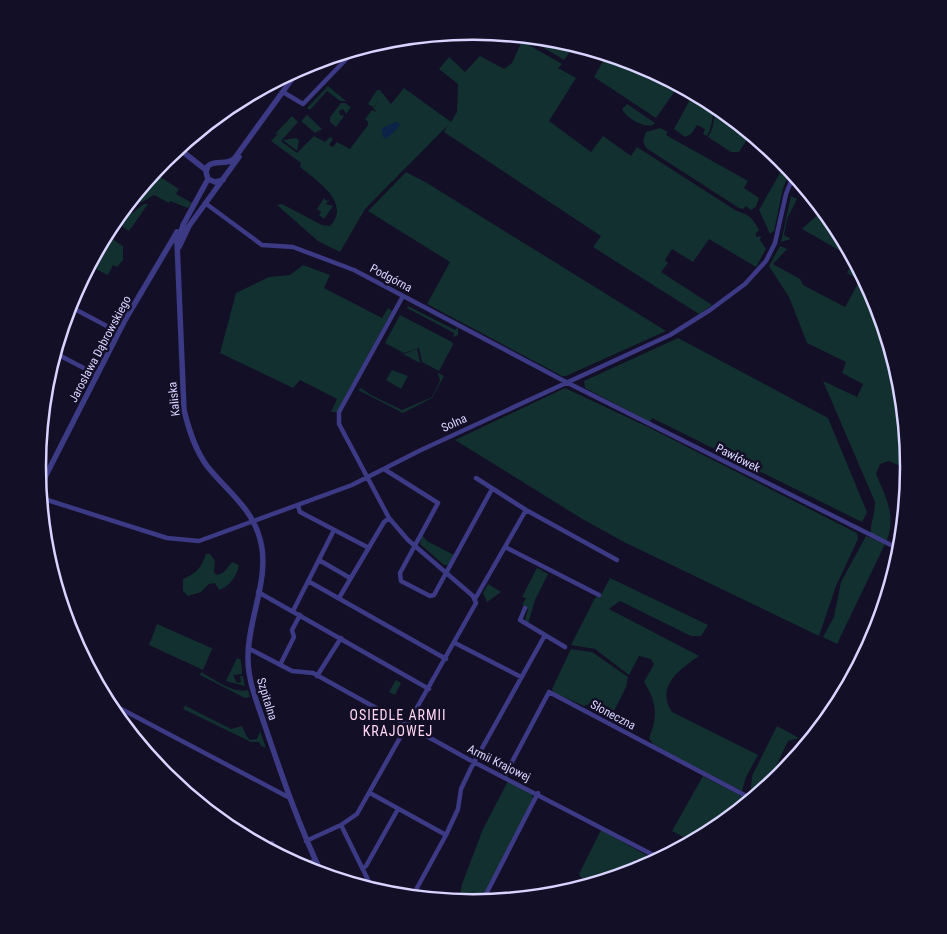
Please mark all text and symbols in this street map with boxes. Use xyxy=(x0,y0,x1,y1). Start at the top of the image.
street label: Podgórna xyxy=(368,261,415,295)
street label: Jarosława Dąbrowskiego xyxy=(66,293,134,405)
street label: Kaliska xyxy=(165,381,183,417)
street label: Solna xyxy=(439,411,469,435)
street label: Pawłówek xyxy=(713,441,763,475)
street label: Szpitalna xyxy=(254,676,280,722)
street label: Słoneczna xyxy=(588,697,638,733)
district label: OSIEDLE ARMII KRAJOWEJ xyxy=(349,707,447,739)
street label: Armii Krajowej xyxy=(465,742,533,784)

